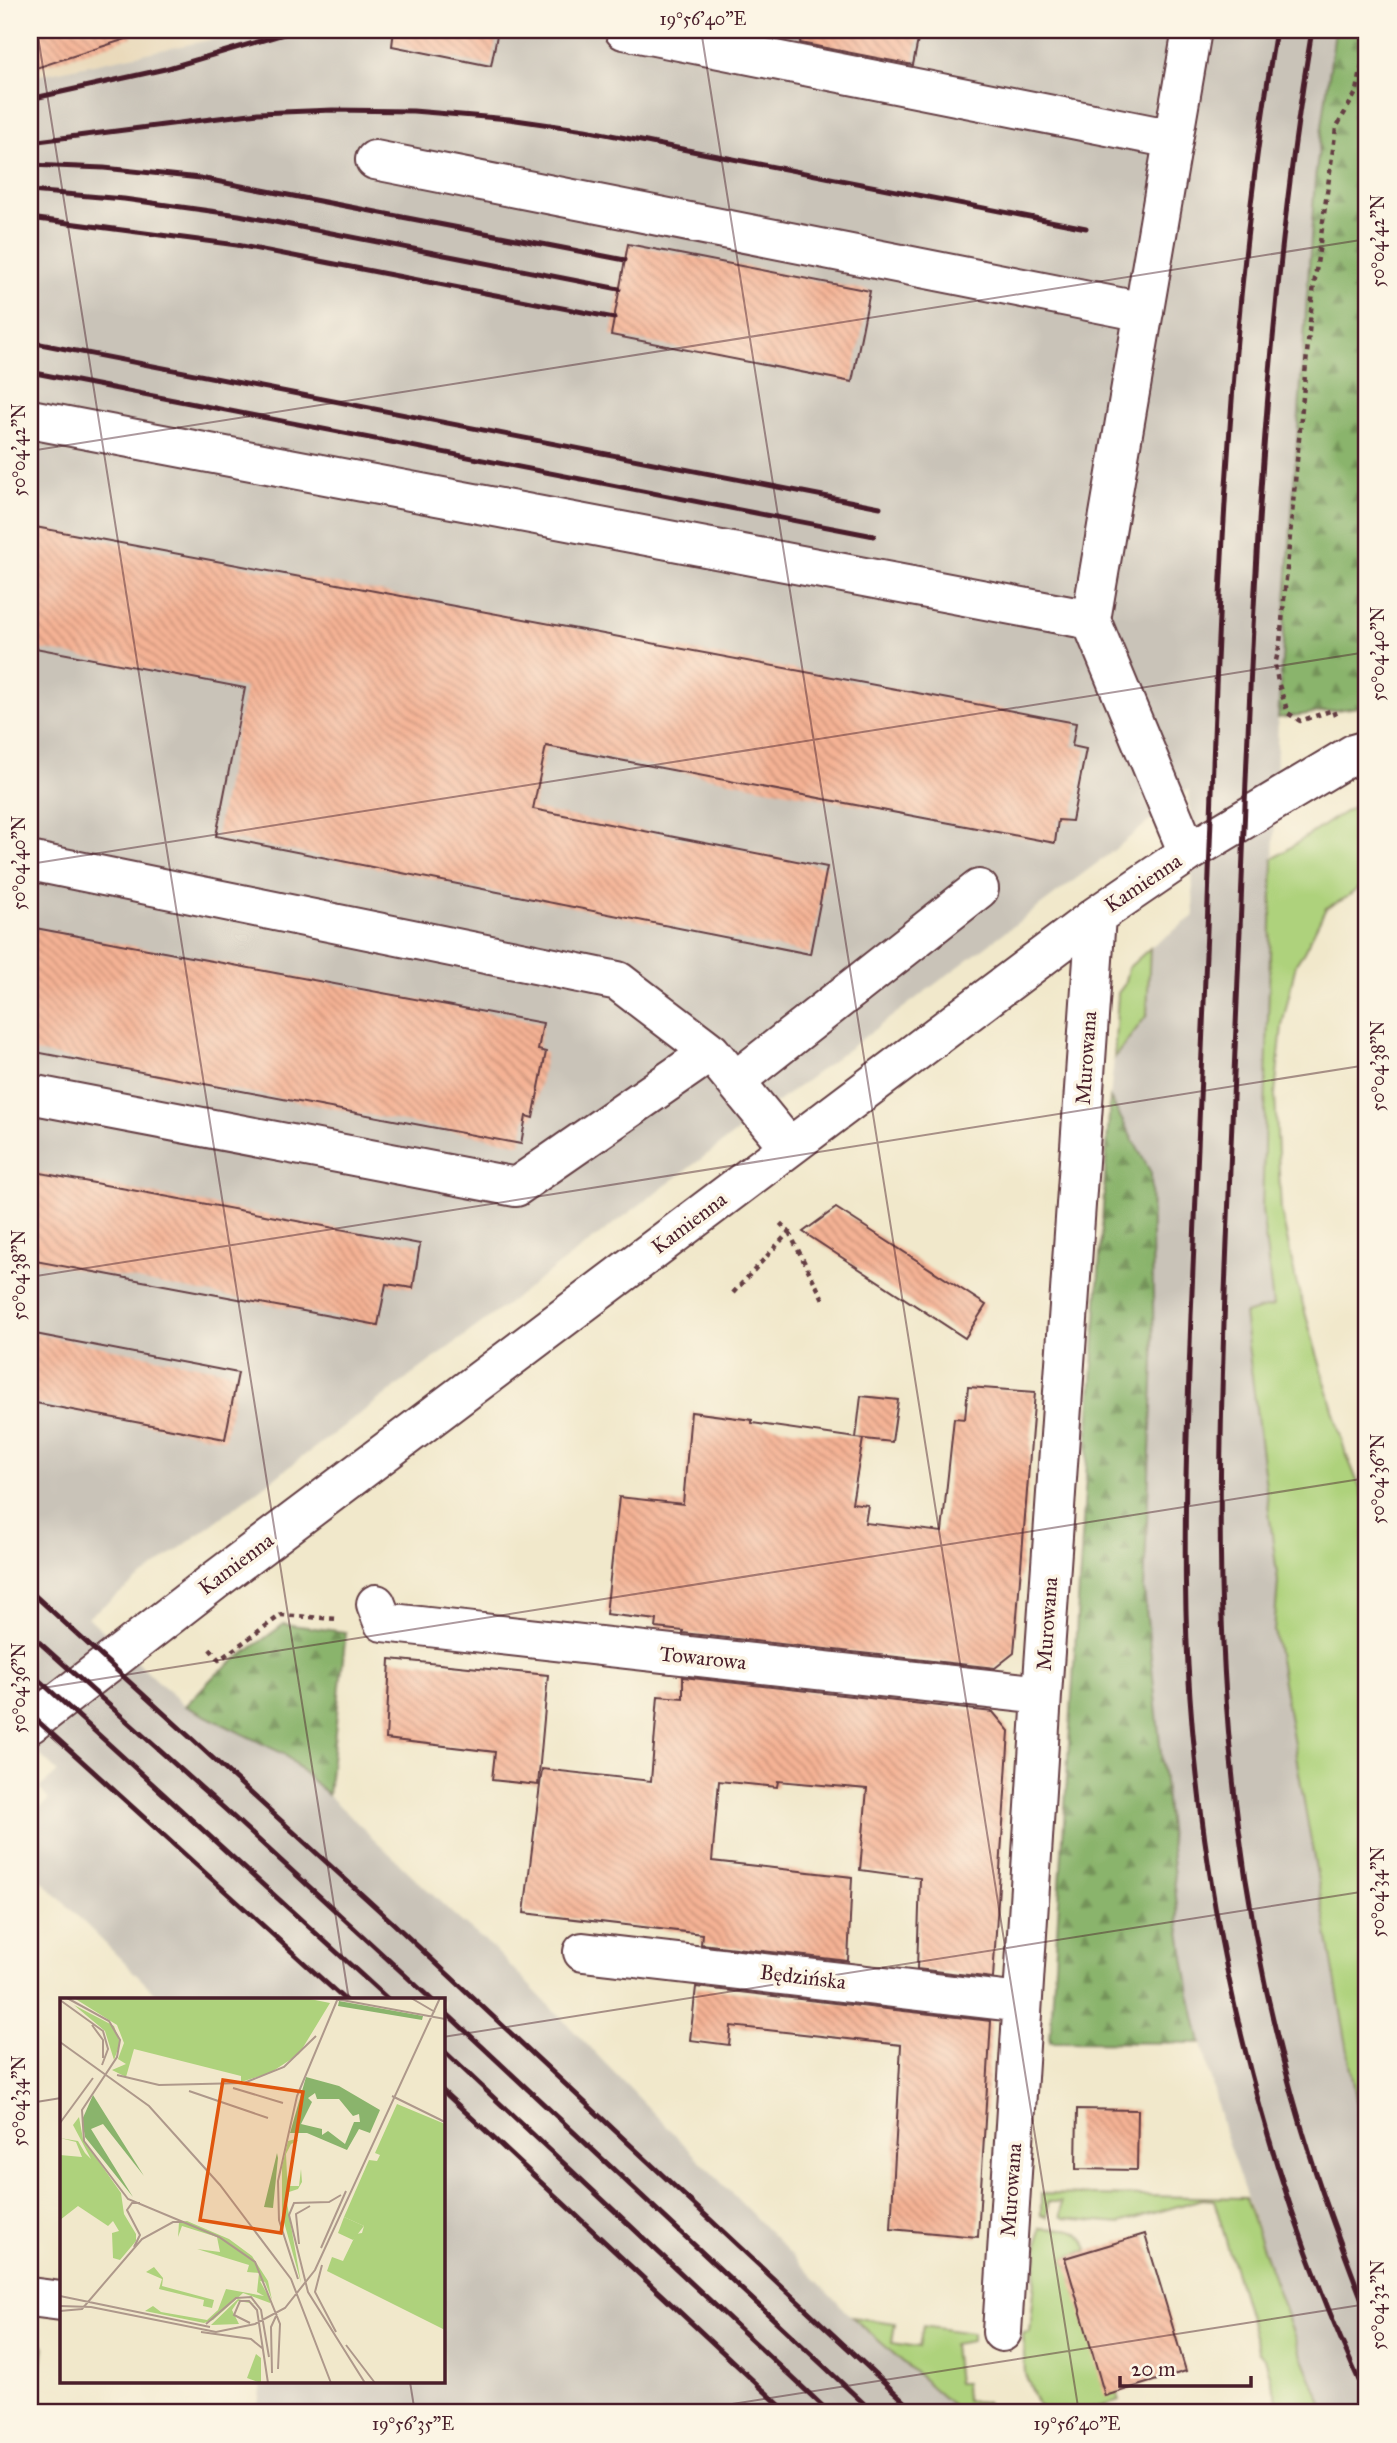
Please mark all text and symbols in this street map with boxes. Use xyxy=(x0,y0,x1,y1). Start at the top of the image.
text: 19°56'40"E xyxy=(659,8,747,30)
text: 50°04'42"N xyxy=(1367,195,1389,287)
text: 50°04'42"N xyxy=(8,404,30,496)
text: 50°04'40"N xyxy=(1367,607,1389,701)
text: 50°04'40"N xyxy=(8,816,30,910)
street label: Kamienna xyxy=(1099,848,1187,918)
street label: Murowana xyxy=(1070,1010,1102,1106)
text: 50°04'38"N xyxy=(1367,1021,1389,1111)
street label: Kamienna xyxy=(646,1186,732,1260)
text: 50°04'38"N xyxy=(8,1230,30,1320)
text: 50°04'36"N xyxy=(1367,1434,1389,1524)
street label: Kamienna xyxy=(193,1527,279,1601)
street label: Murowana xyxy=(1031,1576,1063,1672)
street label: Towarowa xyxy=(658,1641,748,1675)
text: 50°04'36"N xyxy=(8,1643,30,1733)
text: 50°04'34"N xyxy=(1367,1846,1389,1938)
street label: Będzińska xyxy=(759,1959,848,1995)
inset map xyxy=(60,1998,444,2384)
text: 50°04'34"N xyxy=(8,2055,30,2147)
street label: Murowana xyxy=(995,2142,1027,2238)
text: 50°04'32"N xyxy=(1367,2260,1389,2350)
scale bar xyxy=(1120,2345,1252,2389)
text: 20 m xyxy=(1131,2356,1176,2382)
text: 19°56'35"E xyxy=(372,2413,454,2435)
text: 19°56'40"E xyxy=(1033,2413,1121,2435)

